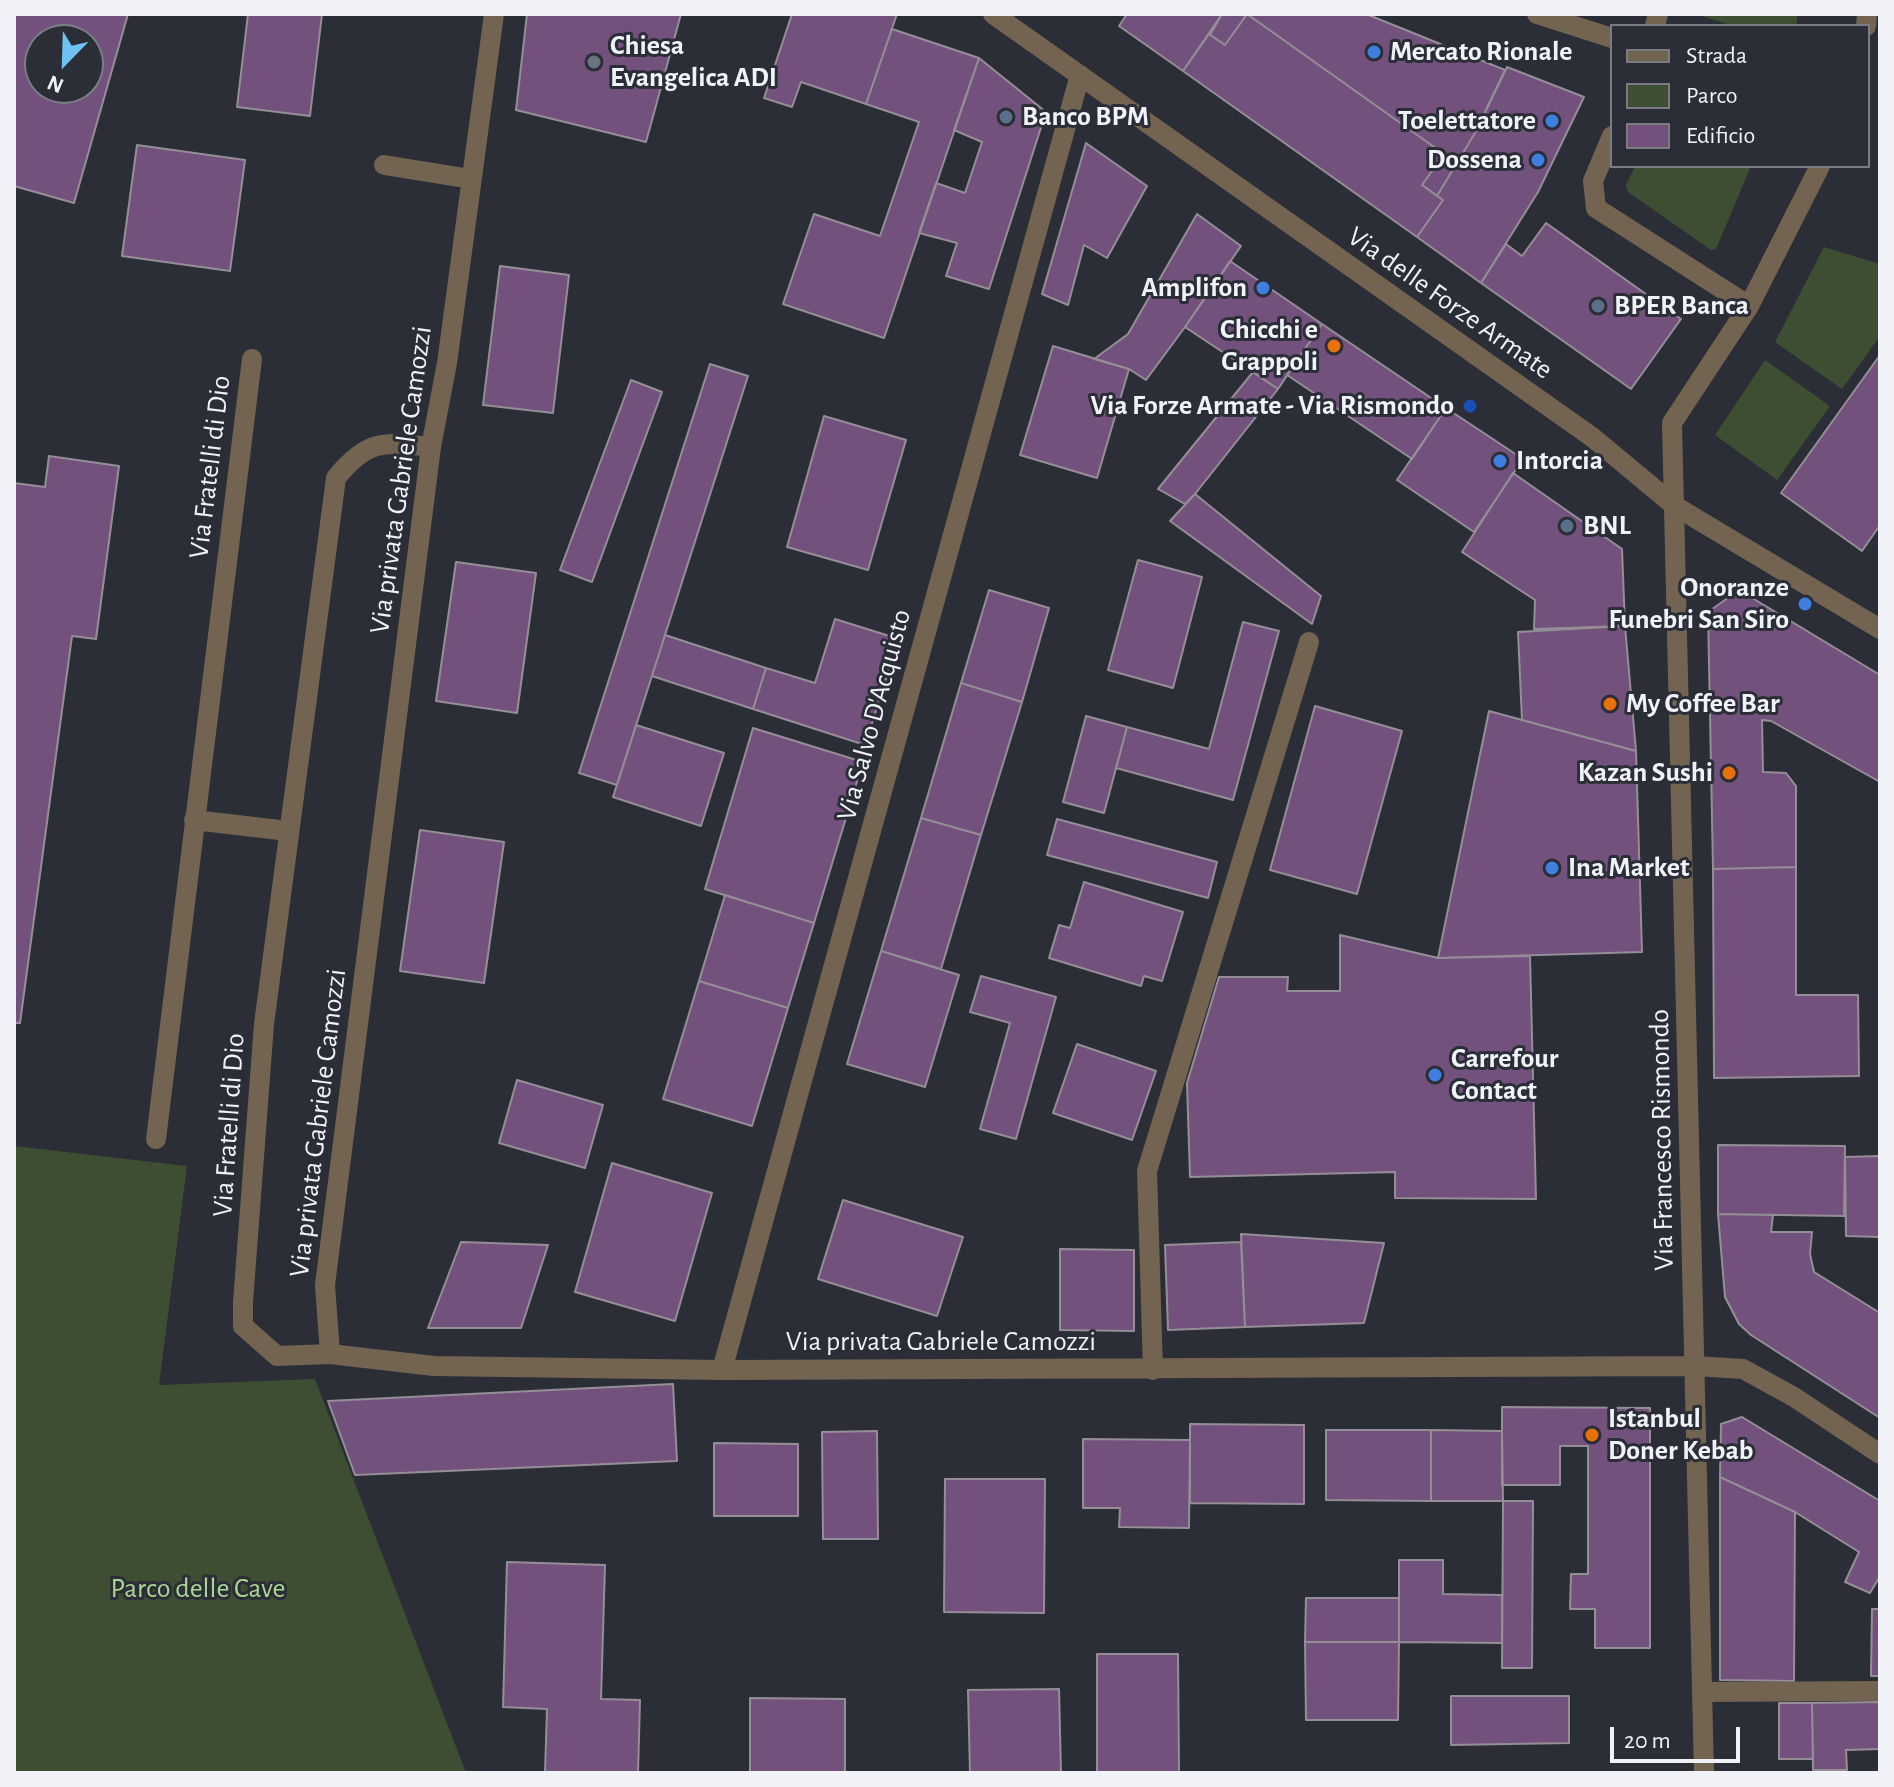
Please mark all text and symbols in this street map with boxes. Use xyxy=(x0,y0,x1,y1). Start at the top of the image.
north arrow xyxy=(24,24,104,104)
legend xyxy=(1610,24,1870,168)
place label: Chiesa Evangelica ADI xyxy=(610,29,777,95)
place label: Mercato Rionale xyxy=(1390,35,1572,69)
marker: Mercato Rionale xyxy=(1365,43,1383,61)
text: Strada xyxy=(1686,44,1747,68)
marker: Chiesa Evangelica ADI xyxy=(585,53,603,71)
text: N xyxy=(44,71,67,97)
text: Parco xyxy=(1686,84,1737,108)
place label: Banco BPM xyxy=(1022,100,1149,134)
place label: Toelettatore xyxy=(1398,104,1536,138)
marker: Banco BPM xyxy=(997,108,1015,126)
marker: Toelettatore xyxy=(1543,112,1561,130)
text: Edificio xyxy=(1686,124,1755,148)
place label: Dossena xyxy=(1427,143,1522,177)
marker: Dossena xyxy=(1529,151,1547,169)
street label: Via delle Forze Armate xyxy=(1341,220,1559,386)
place label: Amplifon xyxy=(1141,271,1247,305)
marker: Amplifon xyxy=(1254,279,1272,297)
place label: BPER Banca xyxy=(1614,289,1749,323)
marker: BPER Banca xyxy=(1589,297,1607,315)
place label: Chicchi e Grappoli xyxy=(1220,313,1318,379)
street label: Via privata Gabriele Camozzi xyxy=(363,324,439,636)
marker: Chicchi e Grappoli xyxy=(1325,337,1343,355)
street label: Via Fratelli di Dio xyxy=(182,374,238,560)
place label: Via Forze Armate - Via Rismondo xyxy=(1090,389,1454,423)
marker: Via Forze Armate - Via Rismondo xyxy=(1461,397,1479,415)
place label: Intorcia xyxy=(1516,444,1603,478)
marker: Intorcia xyxy=(1491,452,1509,470)
place label: BNL xyxy=(1583,509,1631,543)
marker: BNL xyxy=(1558,517,1576,535)
place label: Onoranze Funebri San Siro xyxy=(1608,571,1789,637)
marker: Onoranze Funebri San Siro xyxy=(1796,595,1814,613)
street label: Via Salvo D'Acquisto xyxy=(830,606,918,824)
place label: My Coffee Bar xyxy=(1626,687,1780,721)
marker: My Coffee Bar xyxy=(1601,695,1619,713)
place label: Kazan Sushi xyxy=(1578,756,1713,790)
marker: Kazan Sushi xyxy=(1720,764,1738,782)
place label: Ina Market xyxy=(1568,851,1690,885)
marker: Ina Market xyxy=(1543,859,1561,877)
street label: Via privata Gabriele Camozzi xyxy=(282,967,354,1279)
street label: Via Francesco Rismondo xyxy=(1643,1009,1681,1271)
street label: Via Fratelli di Dio xyxy=(206,1032,252,1218)
place label: Carrefour Contact xyxy=(1451,1042,1558,1108)
marker: Carrefour Contact xyxy=(1426,1066,1444,1084)
street label: Via privata Gabriele Camozzi xyxy=(786,1325,1096,1359)
place label: Istanbul Doner Kebab xyxy=(1608,1402,1753,1468)
marker: Istanbul Doner Kebab xyxy=(1583,1426,1601,1444)
park label: Parco delle Cave xyxy=(111,1572,285,1606)
scale bar xyxy=(1614,1711,1744,1761)
text: 20 m xyxy=(1624,1729,1671,1753)

